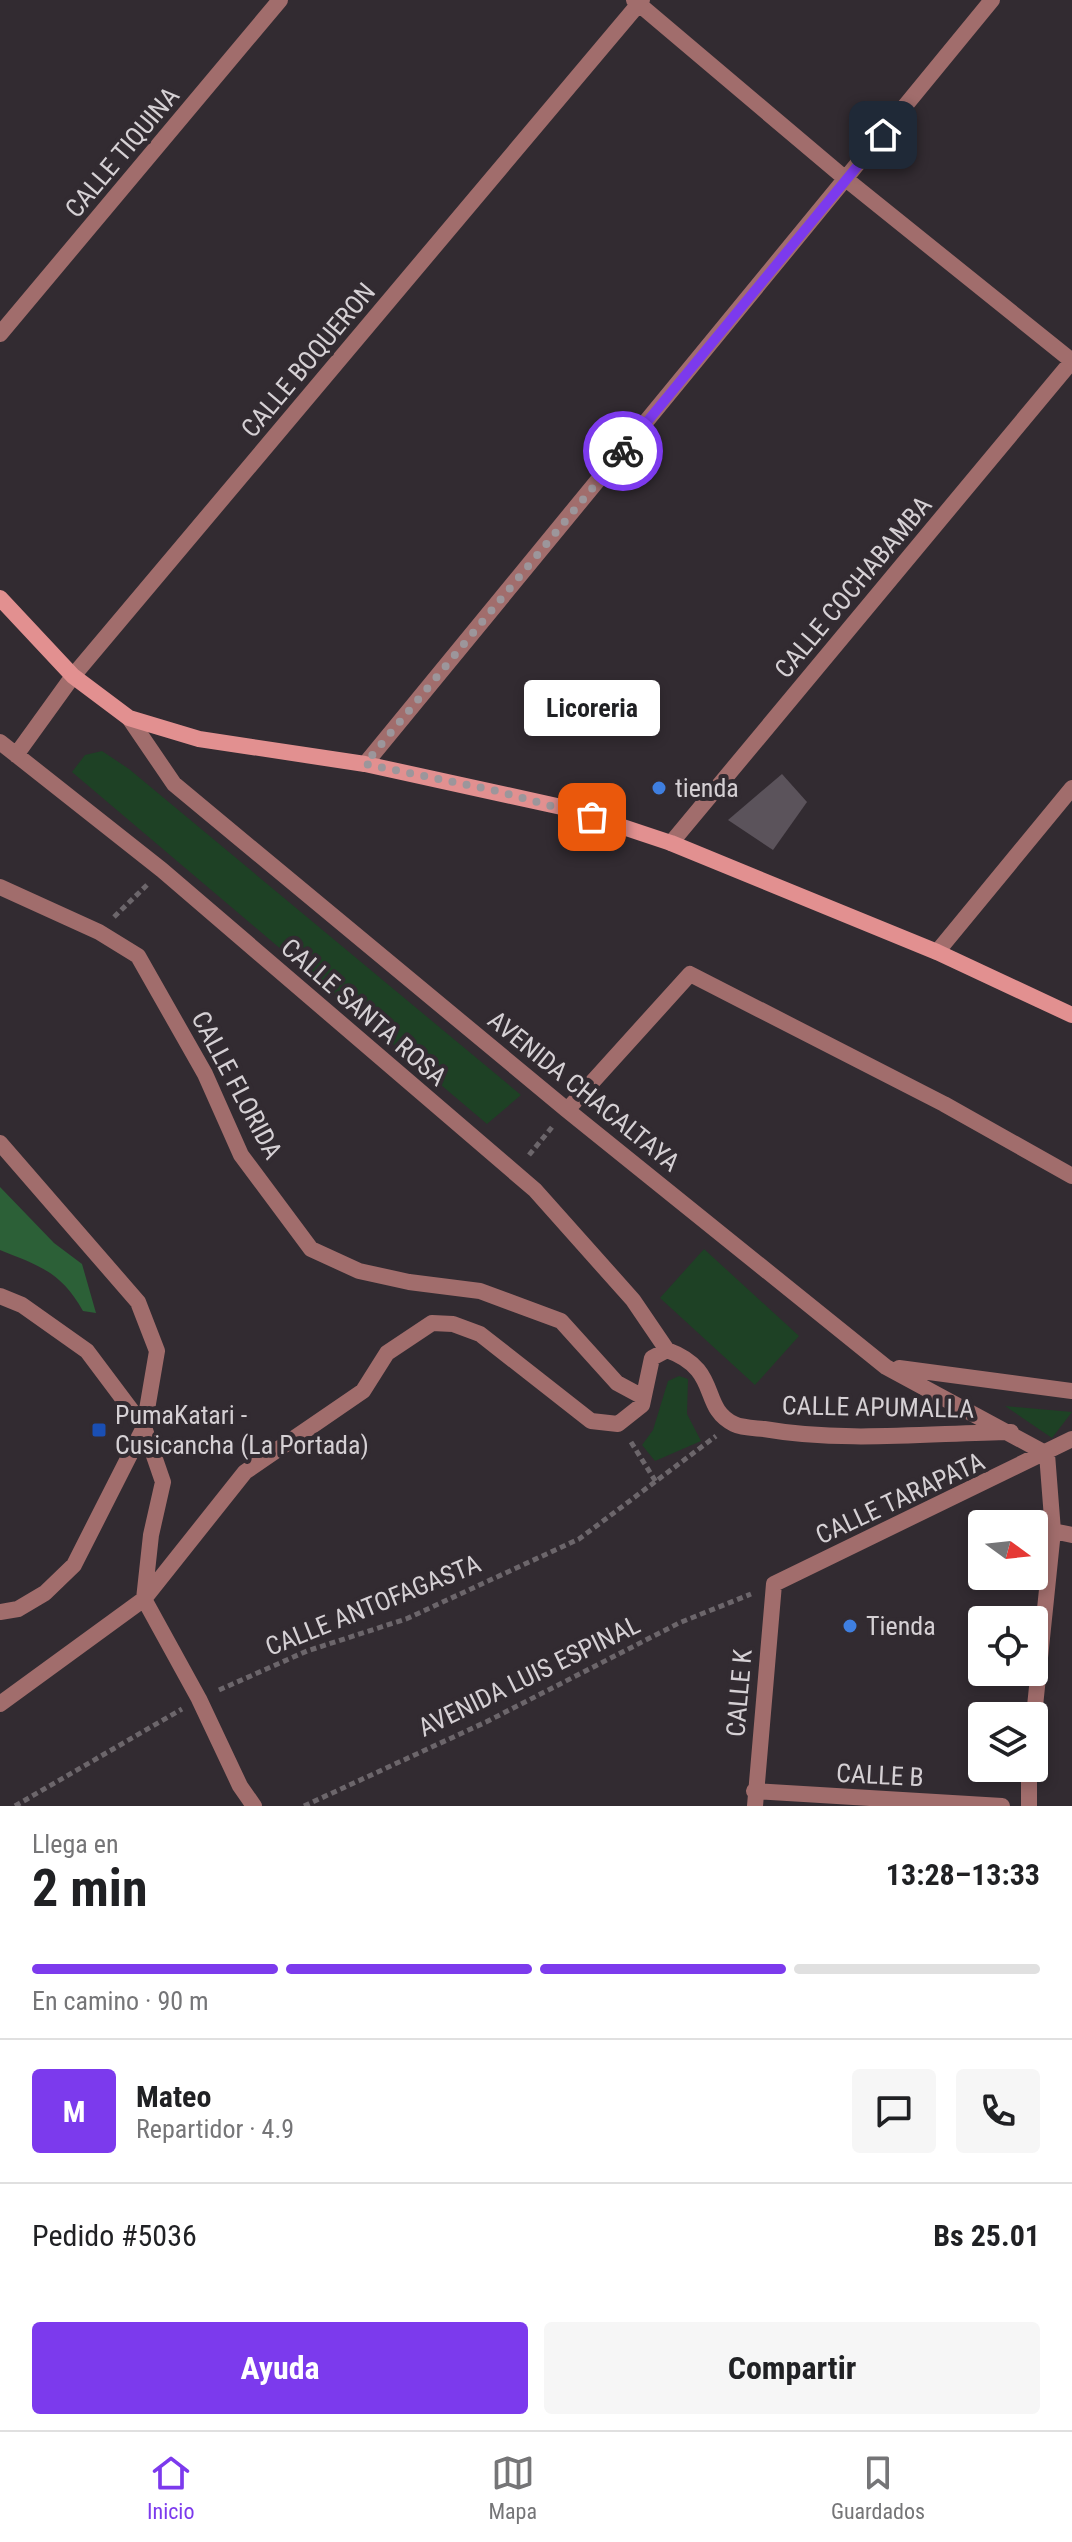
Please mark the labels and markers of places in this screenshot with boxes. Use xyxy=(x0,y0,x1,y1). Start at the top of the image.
pin xyxy=(849,101,917,169)
callout: Licoreria xyxy=(524,681,660,737)
place label: tienda xyxy=(675,773,739,803)
marker: tienda xyxy=(650,779,668,797)
pin xyxy=(558,783,626,851)
place label: PumaKatari - Cusicancha (La Portada) xyxy=(115,1400,369,1460)
marker: PumaKatari - Cusicancha (La Portada) xyxy=(90,1421,108,1439)
place label: Tienda xyxy=(866,1611,936,1641)
marker: Tienda xyxy=(841,1617,859,1635)

